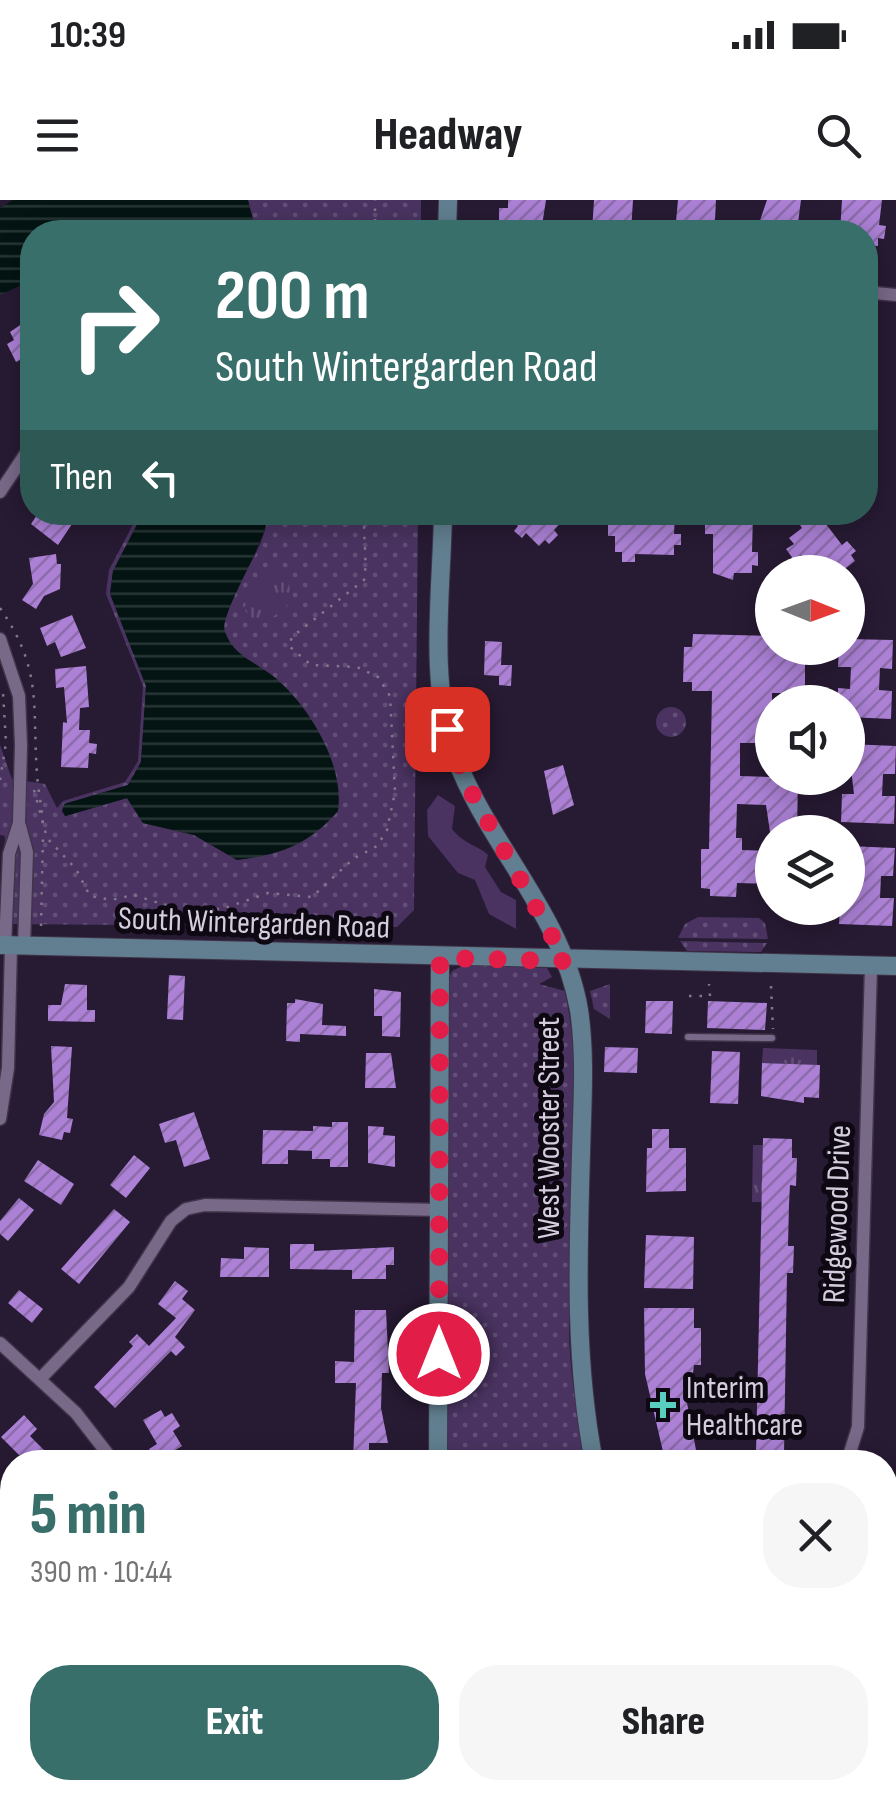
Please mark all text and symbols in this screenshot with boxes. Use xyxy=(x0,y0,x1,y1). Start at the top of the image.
text: 10:39 xyxy=(50,13,126,58)
icon: menu xyxy=(30,108,85,163)
text: Headway xyxy=(374,108,522,163)
icon: search xyxy=(811,108,866,163)
text: 200 m xyxy=(215,255,370,339)
icon: right xyxy=(50,260,180,390)
text: South Wintergarden Road xyxy=(215,340,597,395)
icon: left xyxy=(133,450,188,505)
text: Then xyxy=(50,455,113,500)
north arrow xyxy=(755,555,865,665)
map controls xyxy=(755,555,865,925)
button: sound xyxy=(755,685,865,795)
pin xyxy=(405,687,490,772)
icon: arrive xyxy=(420,702,475,757)
button: layers xyxy=(755,815,865,925)
street label: South Wintergarden Road xyxy=(117,899,391,948)
street label: West Wooster Street xyxy=(530,1017,569,1239)
street label: Ridgewood Drive xyxy=(815,1124,860,1304)
position arrow xyxy=(387,1302,491,1406)
place label: Interim Healthcare xyxy=(686,1369,803,1445)
marker: Interim Healthcare xyxy=(650,1392,676,1418)
text: 5 min xyxy=(30,1479,147,1551)
button: close xyxy=(763,1483,868,1588)
text: 390 m · 10:44 xyxy=(30,1553,172,1592)
button: Exit xyxy=(30,1665,439,1780)
button: Share xyxy=(459,1665,868,1780)

